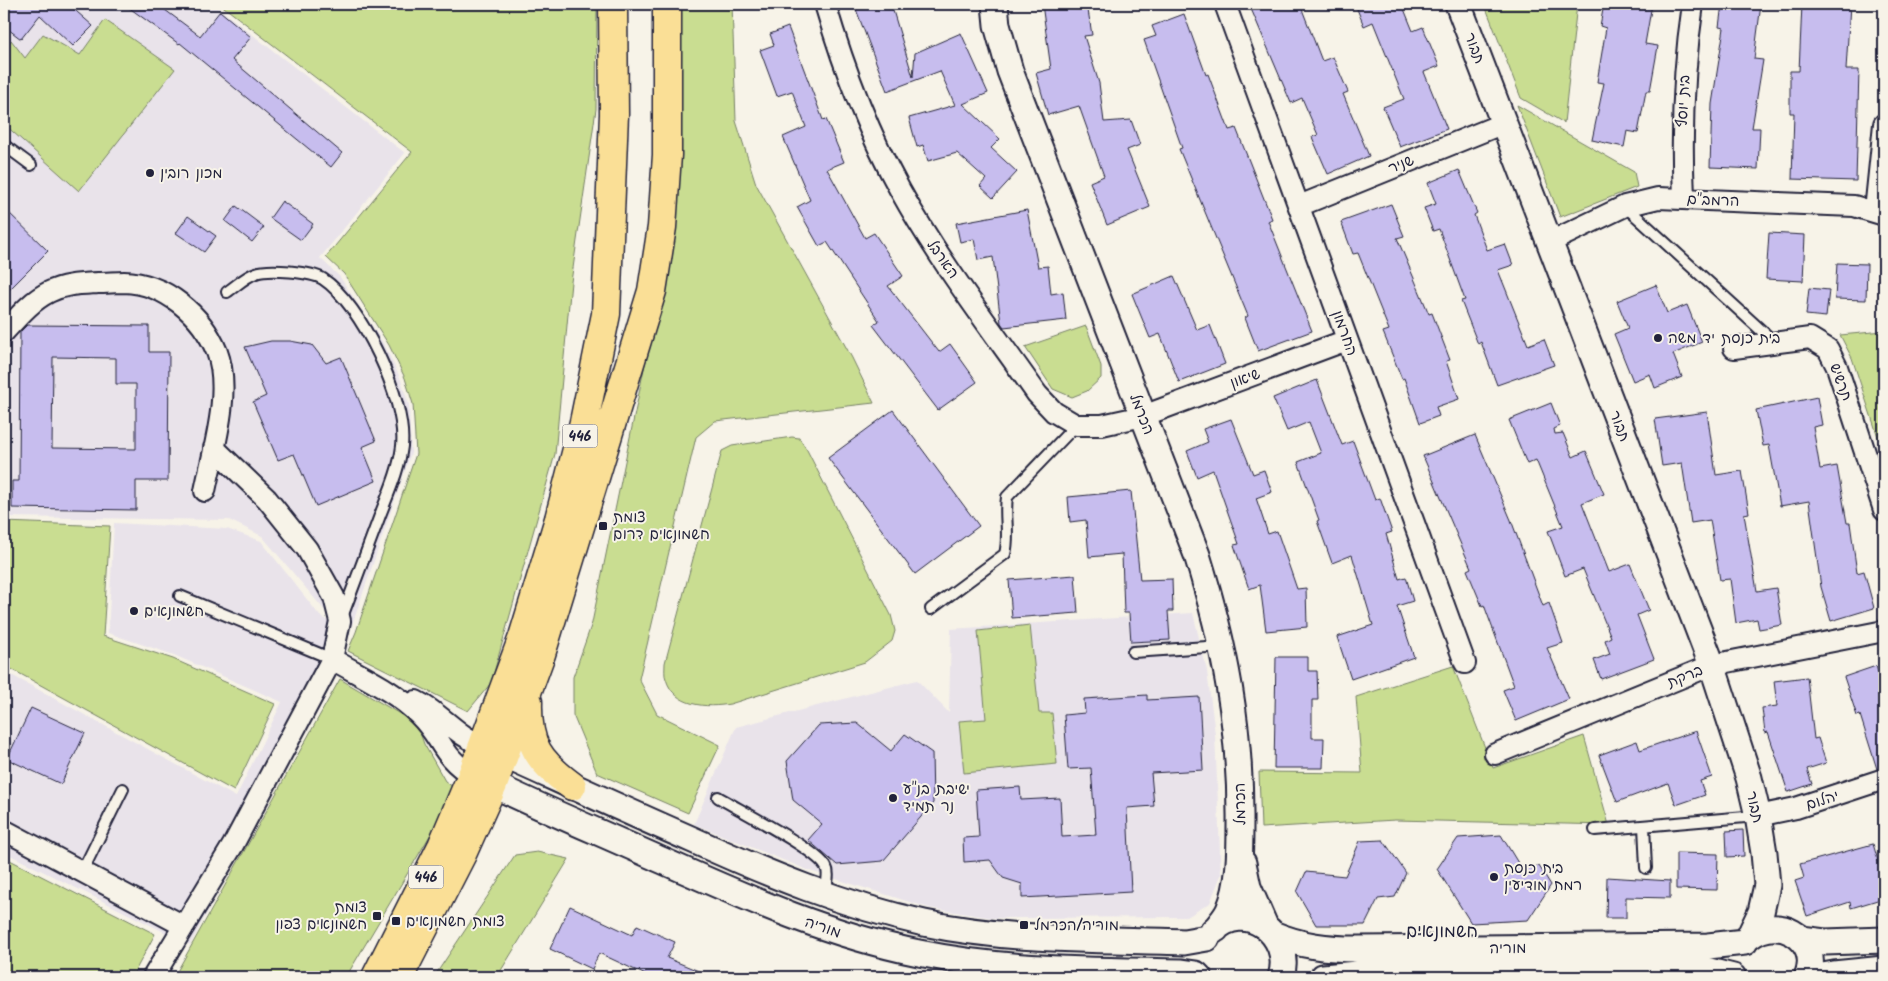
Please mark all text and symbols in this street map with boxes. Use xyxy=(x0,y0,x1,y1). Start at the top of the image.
street label: תבור xyxy=(1457,29,1491,68)
street label: בית יוסף xyxy=(1671,74,1697,128)
street label: שניר xyxy=(1385,149,1418,181)
place label: מכון רובין xyxy=(160,162,222,186)
marker: מכון רובין xyxy=(144,167,156,179)
street label: הרמב"ם xyxy=(1686,188,1740,214)
street label: הארבל xyxy=(920,235,964,284)
street label: החרמון xyxy=(1325,307,1363,360)
place label: בית כנסת יד משה xyxy=(1668,327,1781,351)
marker: בית כנסת יד משה xyxy=(1652,332,1664,344)
street label: תרשיש xyxy=(1822,360,1858,405)
street label: שיאון xyxy=(1227,362,1264,395)
street label: הכרמל xyxy=(1122,390,1160,439)
street label: תבור xyxy=(1602,407,1636,446)
road number: 446 xyxy=(562,424,598,448)
place label: צומת חשמונאים דרום xyxy=(613,506,710,547)
marker: צומת חשמונאים דרום xyxy=(597,520,609,532)
place label: חשמונאים xyxy=(144,600,204,624)
marker: חשמונאים xyxy=(128,605,140,617)
street label: ברקת xyxy=(1663,659,1707,695)
place label: ישיבת בנ"ע נר תמיד xyxy=(903,778,970,819)
street label: הכרמל xyxy=(1229,782,1253,825)
street label: יהלום xyxy=(1802,784,1842,818)
street label: תבור xyxy=(1739,789,1769,825)
marker: ישיבת בנ"ע נר תמיד xyxy=(887,792,899,804)
place label: בית כנסת רמת מודיעין xyxy=(1504,857,1582,898)
road number: 446 xyxy=(408,866,444,889)
marker: בית כנסת רמת מודיעין xyxy=(1488,871,1500,883)
place label: צומת חשמונאים צפון xyxy=(275,896,367,937)
marker: צומת חשמונאים צפון xyxy=(371,910,383,922)
place label: צומת חשמונאים xyxy=(406,910,505,934)
street label: מוריה xyxy=(801,911,844,945)
place label: מוריה/הכרמל xyxy=(1034,914,1119,938)
marker: צומת חשמונאים xyxy=(390,915,402,927)
district label: חשמונאים xyxy=(1406,918,1478,947)
marker: מוריה/הכרמל xyxy=(1018,919,1030,931)
street label: מוריה xyxy=(1489,937,1527,961)

